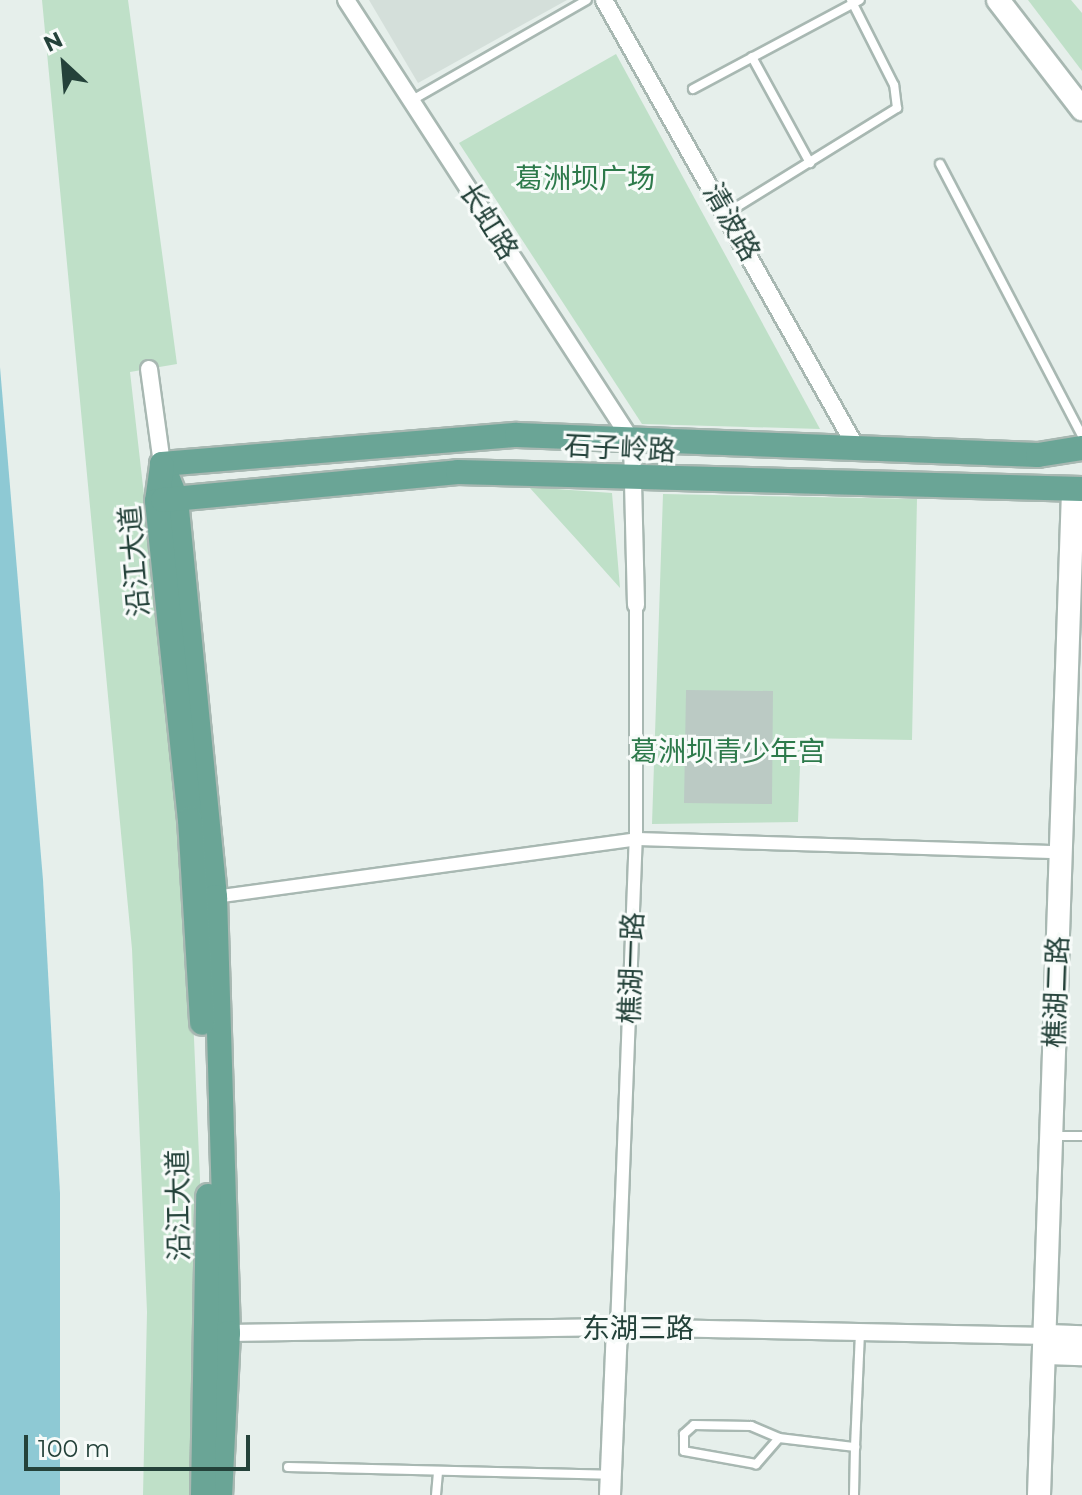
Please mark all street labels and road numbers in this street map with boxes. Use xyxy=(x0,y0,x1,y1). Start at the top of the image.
street label: 长虹路 xyxy=(452,176,526,266)
street label: 清波路 xyxy=(696,177,768,267)
street label: 石子岭路 xyxy=(563,428,677,468)
street label: 沿江大道 xyxy=(112,504,156,618)
street label: 樵湖一路 xyxy=(612,911,650,1025)
street label: 樵湖二路 xyxy=(1037,935,1075,1049)
street label: 沿江大道 xyxy=(160,1149,196,1261)
street label: 东湖三路 xyxy=(582,1311,694,1345)

